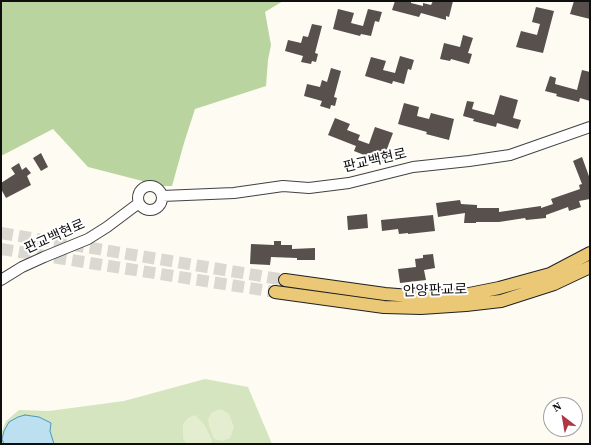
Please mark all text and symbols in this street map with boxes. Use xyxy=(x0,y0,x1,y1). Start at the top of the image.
street label: 판교백현로 xyxy=(342,146,408,176)
street label: 판교백현로 xyxy=(22,216,88,258)
street label: 안양판교로 xyxy=(403,281,467,301)
north arrow xyxy=(543,397,583,437)
text: N xyxy=(550,399,564,416)

